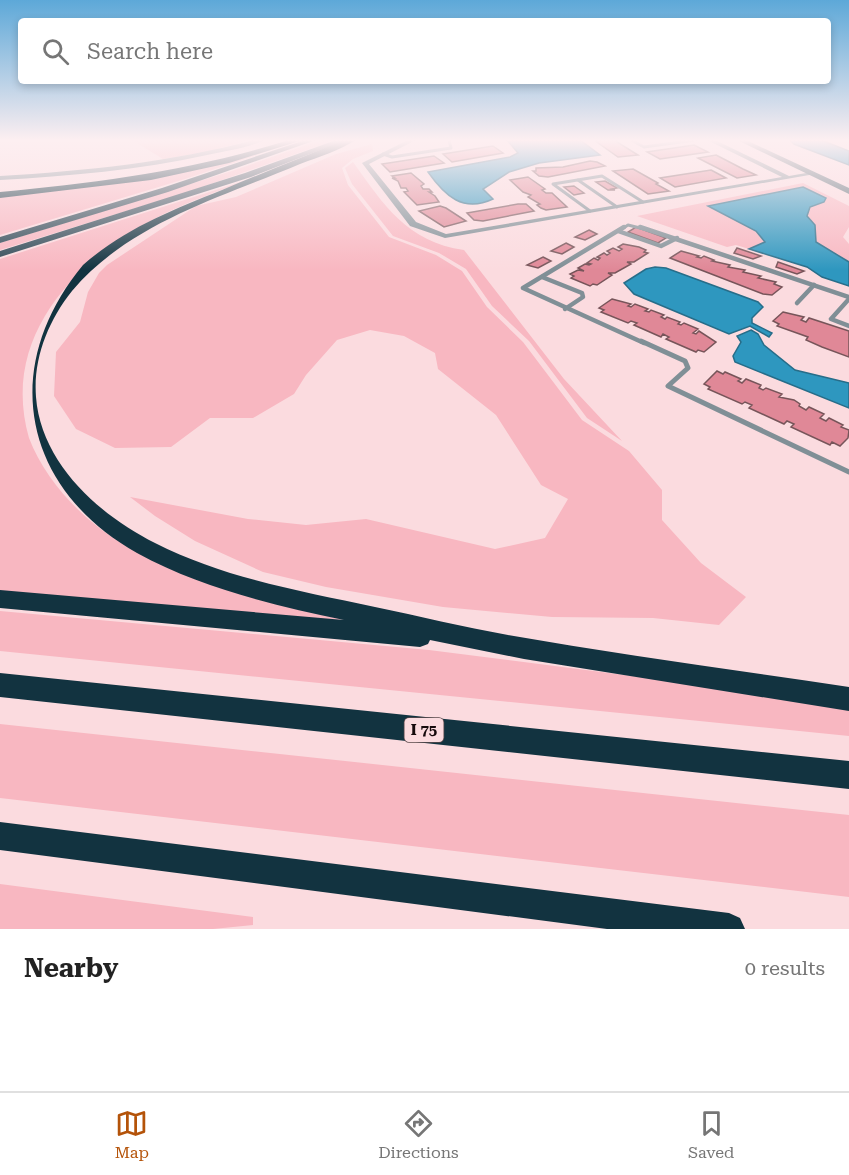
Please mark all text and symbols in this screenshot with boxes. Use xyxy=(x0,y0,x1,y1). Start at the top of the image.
search box xyxy=(18,18,831,84)
icon: search xyxy=(39,35,72,68)
text: Search here xyxy=(87,39,213,64)
road number: I 75 xyxy=(404,718,444,742)
text: Nearby xyxy=(24,953,118,983)
text: 0 results xyxy=(745,956,825,980)
tab: Map xyxy=(115,1107,149,1162)
tab: Directions xyxy=(378,1107,459,1162)
tab: Saved xyxy=(688,1107,734,1162)

